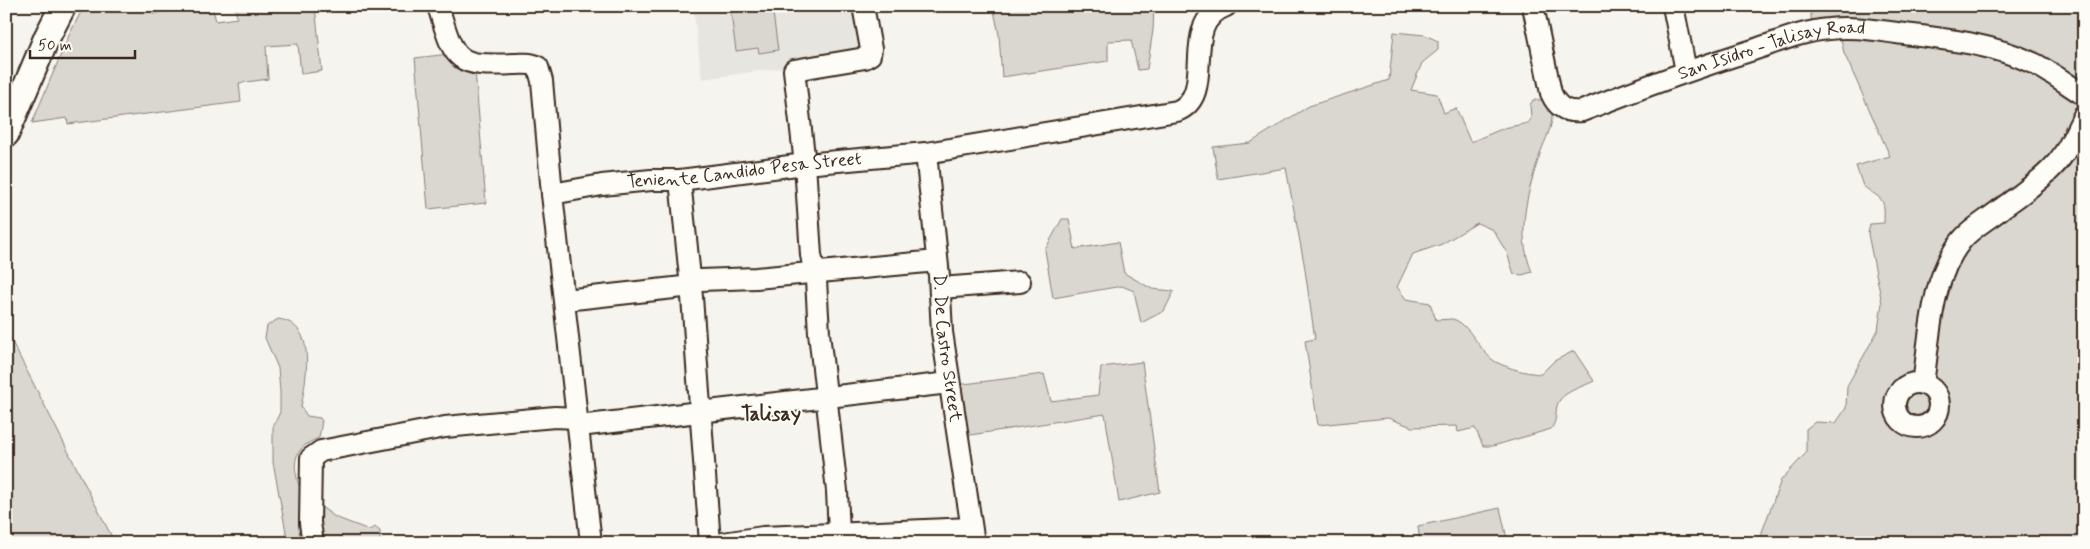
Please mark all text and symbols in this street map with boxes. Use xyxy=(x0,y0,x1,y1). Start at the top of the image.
street label: San Isidro - Talisay Road xyxy=(1675,16,1866,86)
scale bar xyxy=(30,28,135,60)
text: 50 m xyxy=(38,36,72,56)
street label: Teniente Candido Pesa Street xyxy=(626,147,863,194)
street label: D. De Castro Street xyxy=(927,273,968,424)
district label: Talisay xyxy=(741,401,801,428)

